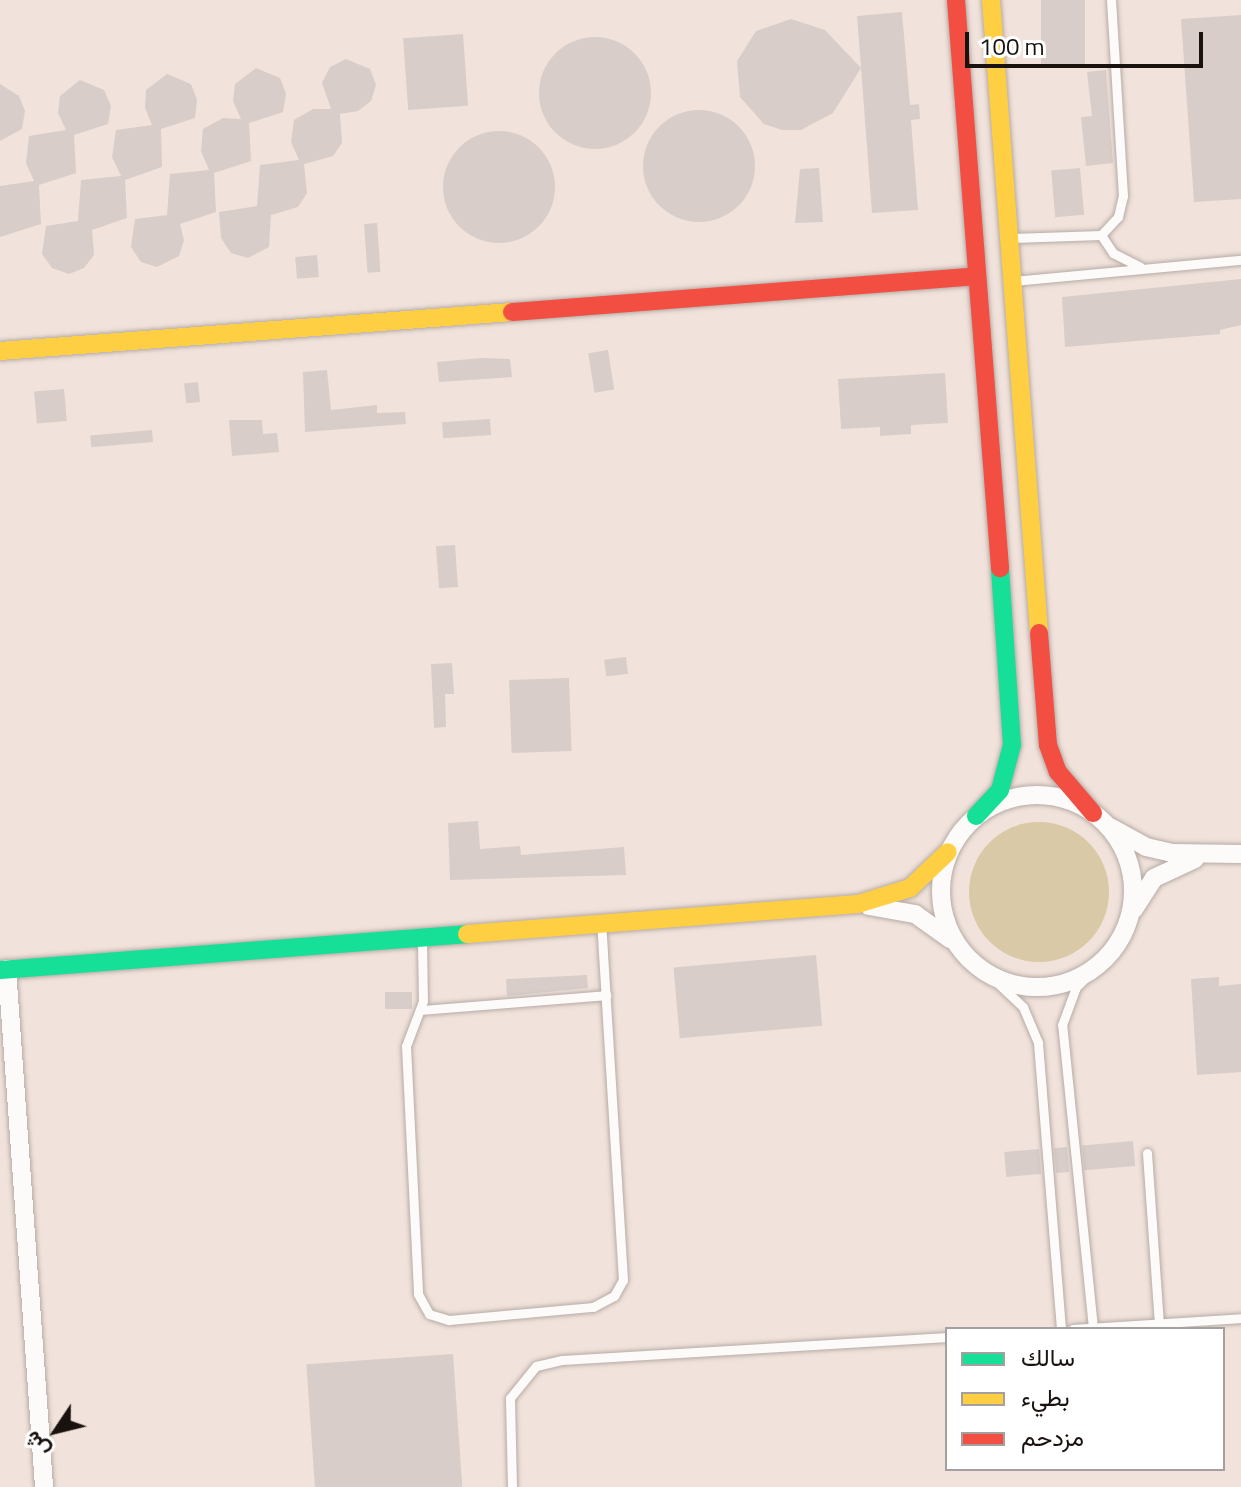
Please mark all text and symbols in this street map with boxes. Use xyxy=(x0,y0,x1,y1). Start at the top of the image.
scale bar xyxy=(969,16,1207,66)
text: 100 m xyxy=(979,28,1045,64)
legend xyxy=(945,1327,1225,1471)
text: سالك xyxy=(1021,1339,1075,1375)
text: بطيء xyxy=(1021,1379,1070,1415)
north arrow xyxy=(16,1391,96,1471)
text: مزدحم xyxy=(1021,1419,1084,1455)
text: ش xyxy=(15,1424,58,1465)

